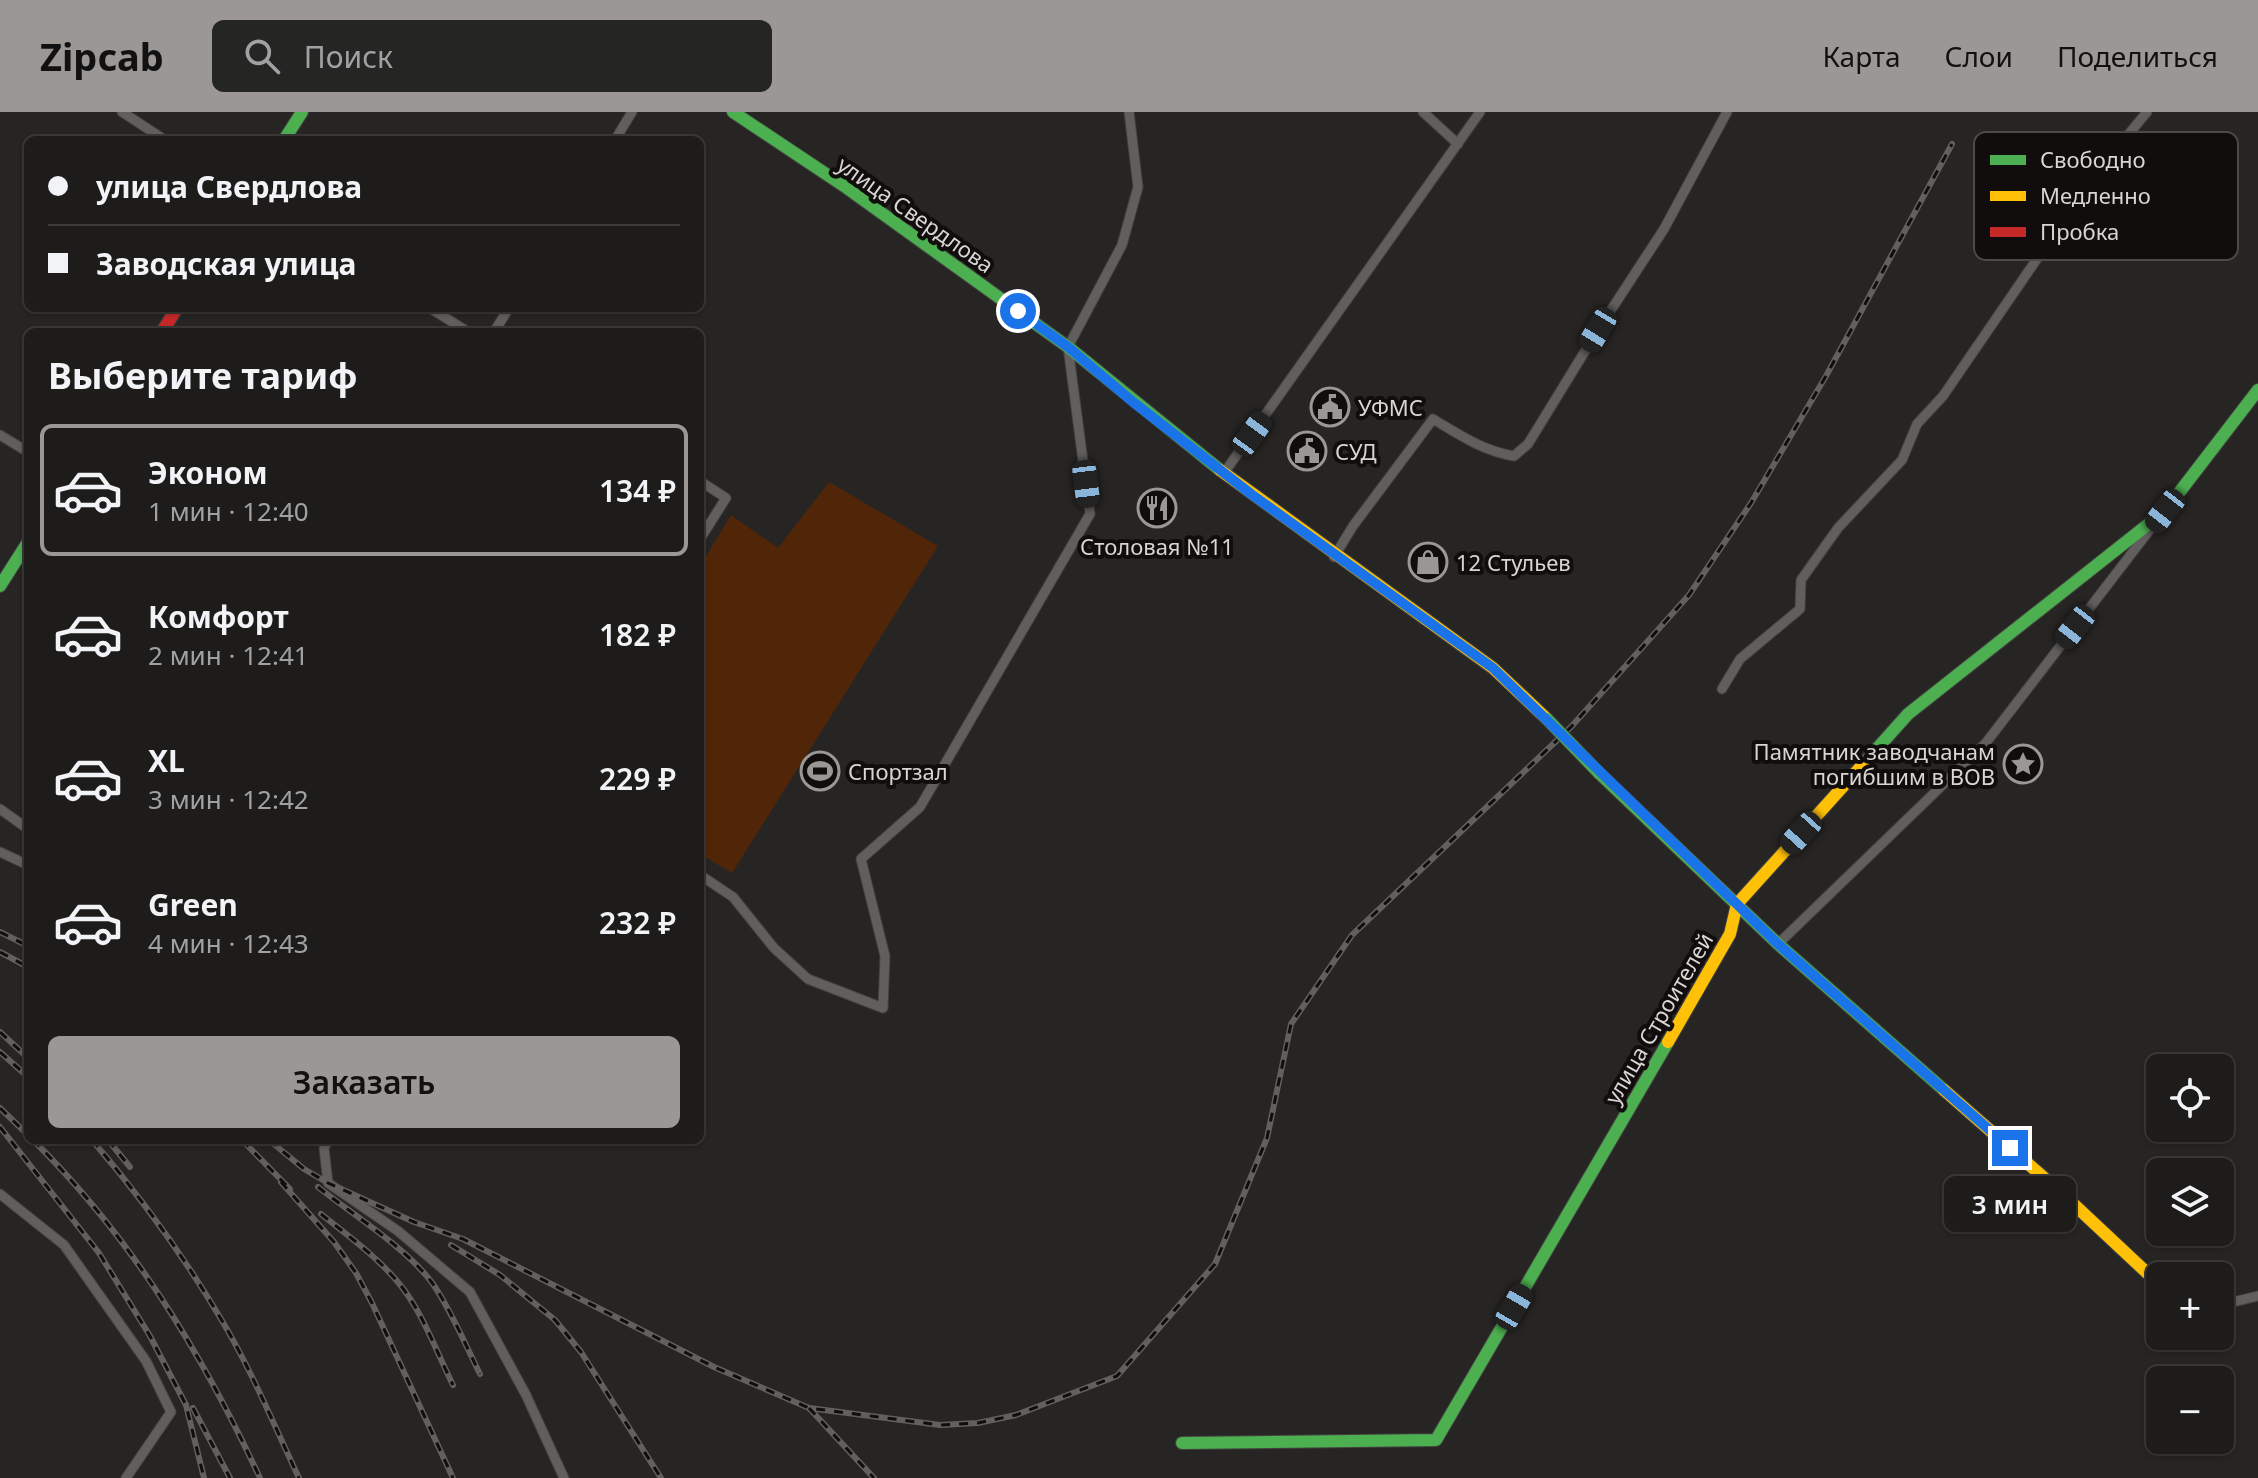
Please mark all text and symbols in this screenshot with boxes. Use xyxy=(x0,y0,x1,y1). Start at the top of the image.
search box xyxy=(212,20,772,92)
text: Zipcab xyxy=(40,30,164,82)
icon: search xyxy=(240,34,284,78)
text: Поиск xyxy=(304,36,393,77)
text: Карта xyxy=(1822,37,1901,75)
text: Слои xyxy=(1945,37,2013,75)
text: Поделиться xyxy=(2057,37,2218,75)
legend xyxy=(1974,132,2238,260)
text: Свободно xyxy=(2040,144,2145,174)
street label: улица Свердлова xyxy=(832,149,1000,279)
text: улица Свердлова xyxy=(96,166,362,207)
text: Медленно xyxy=(2040,180,2151,210)
text: Пробка xyxy=(2040,216,2119,246)
text: Заводская улица xyxy=(96,243,356,284)
route start xyxy=(1000,293,1036,329)
car xyxy=(1575,303,1621,357)
text: Выберите тариф xyxy=(48,351,357,400)
public building icon: УФМС xyxy=(1309,386,1351,428)
place label: УФМС xyxy=(1358,392,1423,422)
car xyxy=(1228,408,1276,460)
public building icon: СУД xyxy=(1286,430,1328,472)
place label: СУД xyxy=(1335,436,1376,466)
text: Эконом xyxy=(148,452,268,493)
icon: car xyxy=(52,454,124,526)
car xyxy=(1071,459,1101,509)
text: 134 ₽ xyxy=(599,470,676,511)
car xyxy=(2141,485,2189,537)
restaurant icon: Столовая №11 xyxy=(1136,487,1178,529)
text: 1 мин · 12:40 xyxy=(148,493,309,529)
place label: Столовая №11 xyxy=(1080,531,1234,561)
shop icon: 12 Стульев xyxy=(1407,541,1449,583)
place label: 12 Стульев xyxy=(1456,547,1571,577)
text: Комфорт xyxy=(148,596,289,637)
icon: car xyxy=(52,598,124,670)
car xyxy=(2051,601,2099,653)
text: 182 ₽ xyxy=(599,614,676,655)
text: 2 мин · 12:41 xyxy=(148,637,309,673)
place label: Памятник заводчанам погибшим в ВОВ xyxy=(1754,736,1995,791)
text: XL xyxy=(148,740,185,781)
icon: car xyxy=(52,742,124,814)
place icon: Памятник заводчанам погибшим в ВОВ xyxy=(2002,743,2044,785)
sports icon: Спортзал xyxy=(799,750,841,792)
place label: Спортзал xyxy=(848,756,948,786)
text: 229 ₽ xyxy=(599,758,676,799)
text: 3 мин · 12:42 xyxy=(148,781,309,817)
car xyxy=(1776,807,1826,859)
text: Green xyxy=(148,884,238,925)
icon: car xyxy=(52,886,124,958)
text: 232 ₽ xyxy=(599,902,676,943)
text: 4 мин · 12:43 xyxy=(148,925,309,961)
street label: улица Строителей xyxy=(1597,927,1719,1109)
button: Заказать xyxy=(48,1036,680,1128)
map controls xyxy=(2146,1054,2234,1454)
button: locate xyxy=(2146,1054,2234,1142)
route end xyxy=(1992,1130,2028,1166)
button: layers xyxy=(2146,1158,2234,1246)
callout: 3 мин xyxy=(1944,1176,2076,1232)
text: 3 мин xyxy=(1972,1186,2048,1222)
button: + xyxy=(2146,1262,2234,1350)
car xyxy=(1492,1280,1536,1334)
button: − xyxy=(2146,1366,2234,1454)

